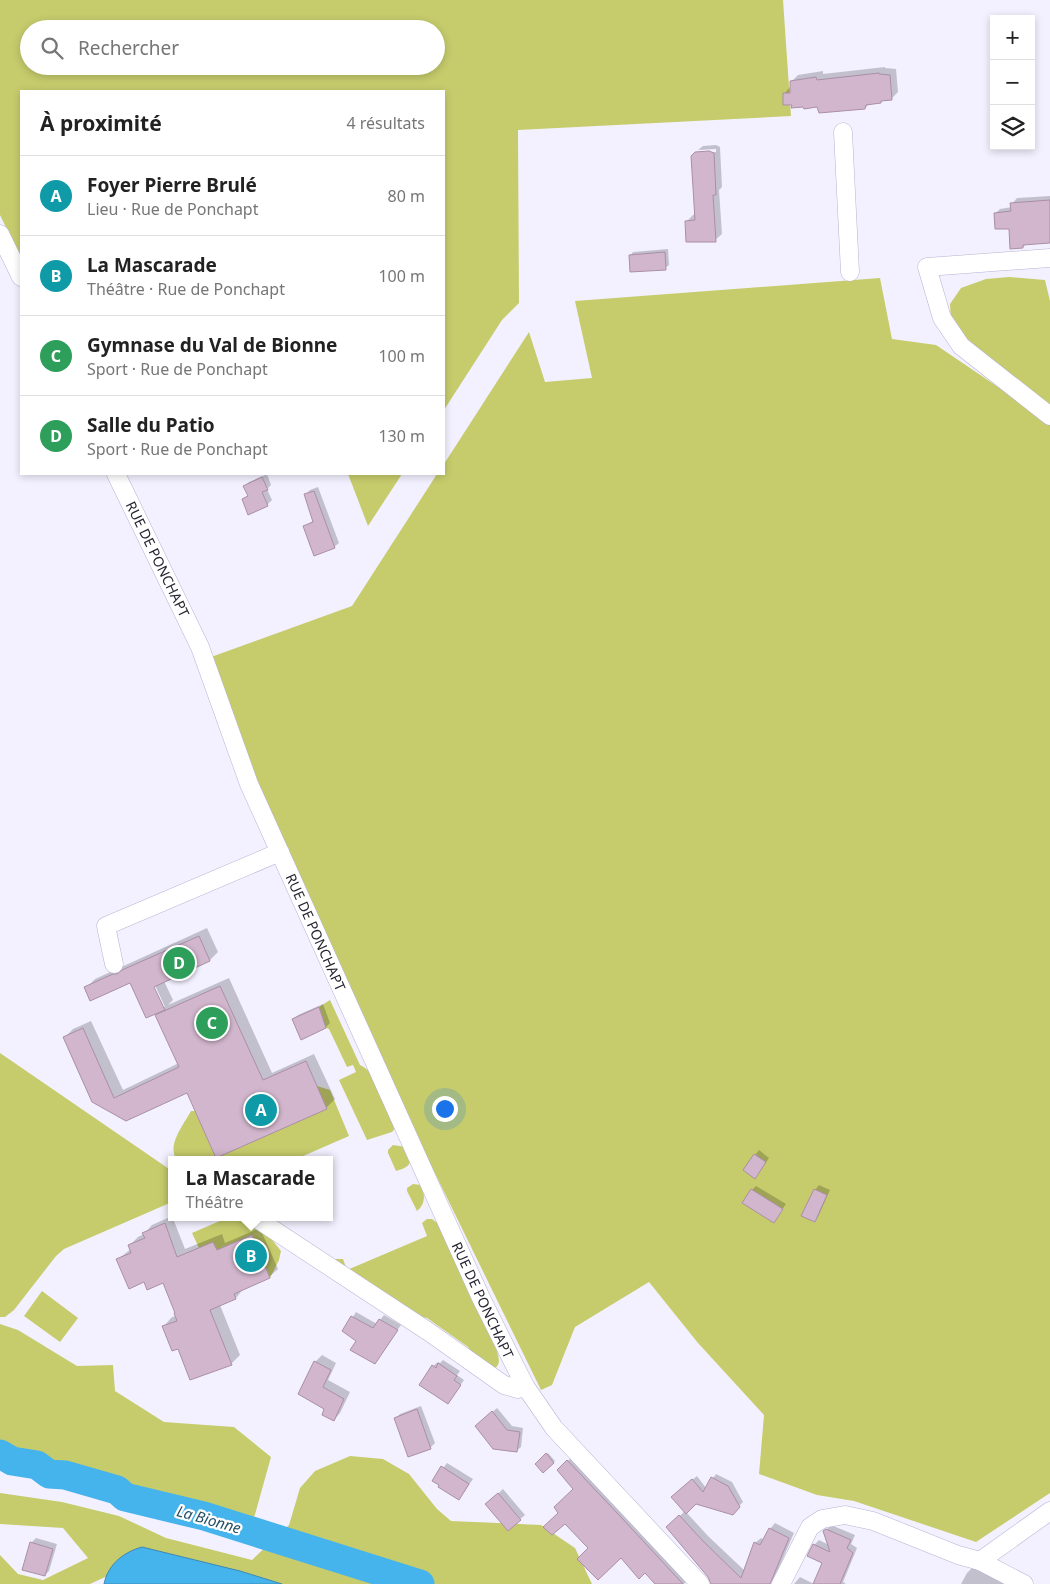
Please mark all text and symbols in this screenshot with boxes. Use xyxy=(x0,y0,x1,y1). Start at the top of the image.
map controls xyxy=(990,15,1035,150)
button: + xyxy=(990,15,1035,60)
search box xyxy=(20,20,445,75)
icon: search xyxy=(38,34,66,62)
text: Rechercher xyxy=(78,35,179,61)
button: − xyxy=(990,60,1035,105)
button: layers xyxy=(990,105,1035,150)
text: À proximité xyxy=(40,109,162,137)
text: 4 résultats xyxy=(347,112,425,134)
text: Foyer Pierre Brulé xyxy=(87,172,257,198)
text: A xyxy=(50,185,62,207)
text: 80 m xyxy=(388,185,425,207)
text: Lieu · Rue de Ponchapt xyxy=(87,198,259,220)
text: La Mascarade xyxy=(87,252,217,278)
text: B xyxy=(51,265,61,287)
text: 100 m xyxy=(378,265,425,287)
text: Théâtre · Rue de Ponchapt xyxy=(87,278,285,300)
text: Gymnase du Val de Bionne xyxy=(87,332,337,358)
text: C xyxy=(51,345,61,367)
text: 100 m xyxy=(378,345,425,367)
text: Sport · Rue de Ponchapt xyxy=(87,358,268,380)
text: Salle du Patio xyxy=(87,412,215,438)
text: D xyxy=(50,425,62,447)
text: 130 m xyxy=(378,425,425,447)
text: Sport · Rue de Ponchapt xyxy=(87,438,268,460)
street label: RUE DE PONCHAPT xyxy=(122,498,194,620)
street label: RUE DE PONCHAPT xyxy=(282,870,350,994)
pin: D xyxy=(163,944,195,982)
pin: C xyxy=(196,1004,228,1042)
pin: A xyxy=(245,1091,277,1129)
your location xyxy=(432,1096,458,1122)
popup xyxy=(168,1156,333,1221)
text: La Mascarade xyxy=(186,1165,315,1191)
text: Théâtre xyxy=(186,1191,243,1213)
pin: B xyxy=(235,1237,267,1275)
street label: RUE DE PONCHAPT xyxy=(448,1239,518,1362)
water label: La Bionne xyxy=(175,1500,244,1538)

